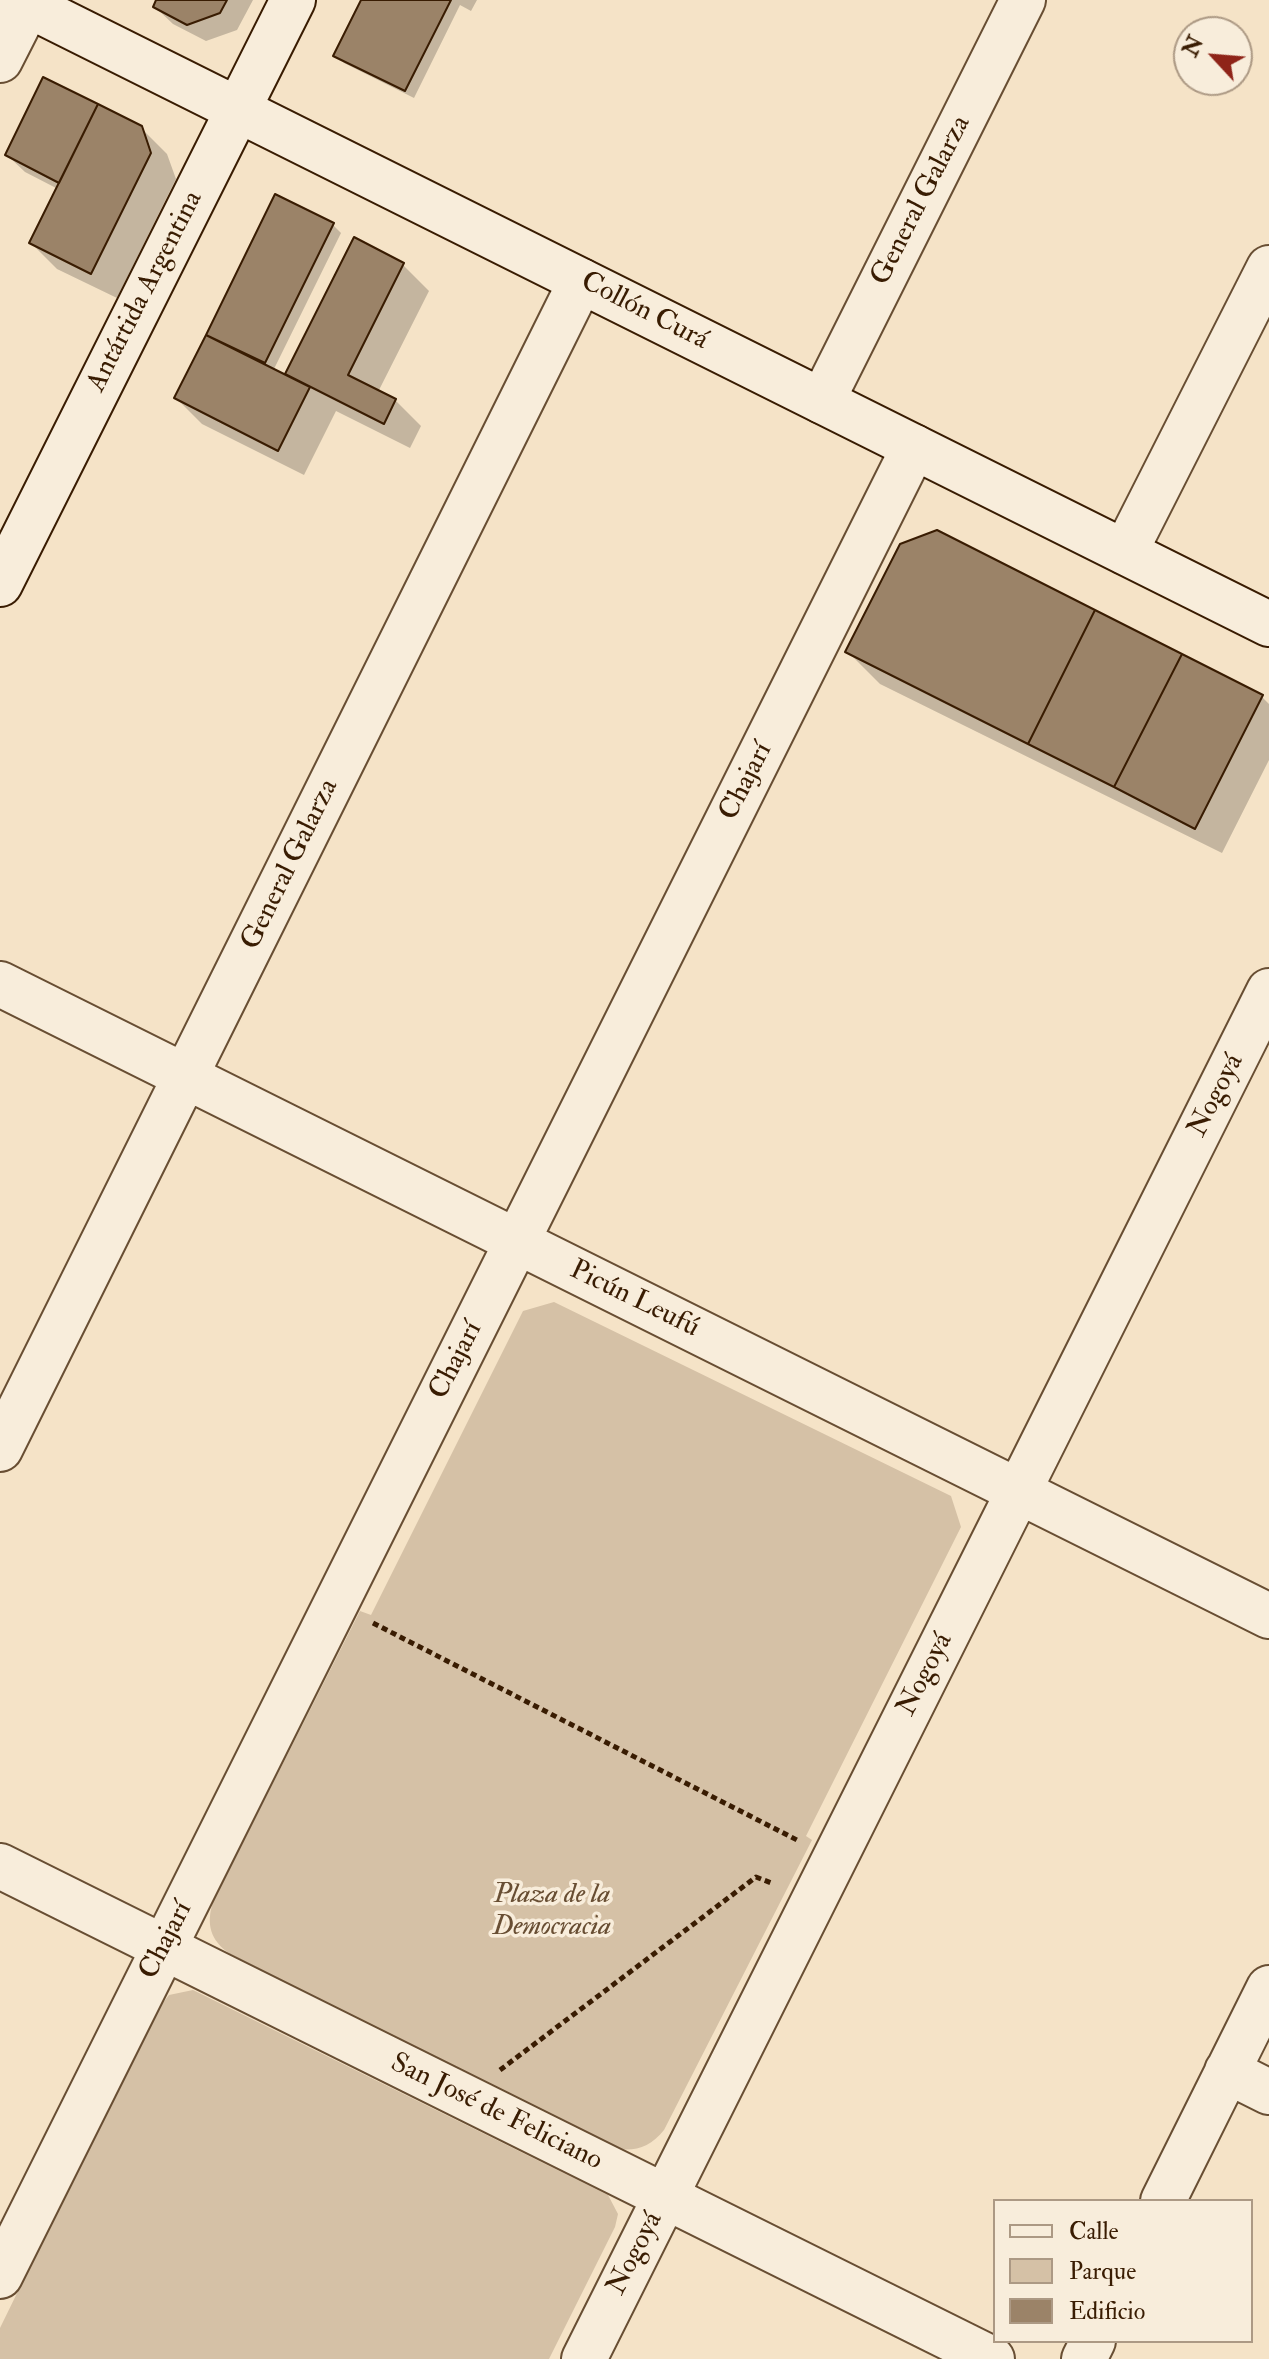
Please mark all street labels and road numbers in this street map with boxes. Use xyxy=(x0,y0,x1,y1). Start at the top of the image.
street label: General Galarza xyxy=(865,111,979,291)
street label: Antártida Argentina xyxy=(81,186,211,398)
street label: Collón Curá xyxy=(575,266,713,358)
street label: Chajarí xyxy=(713,738,781,826)
street label: General Galarza xyxy=(235,774,347,956)
street label: Nogoyá xyxy=(1182,1049,1252,1143)
street label: Picún Leufú xyxy=(564,1254,704,1346)
street label: Chajarí xyxy=(423,1317,491,1405)
street label: Nogoyá xyxy=(891,1628,961,1722)
street label: Chajarí xyxy=(133,1897,201,1985)
street label: San José de Feliciano xyxy=(385,2047,607,2179)
street label: Nogoyá xyxy=(601,2207,671,2301)

